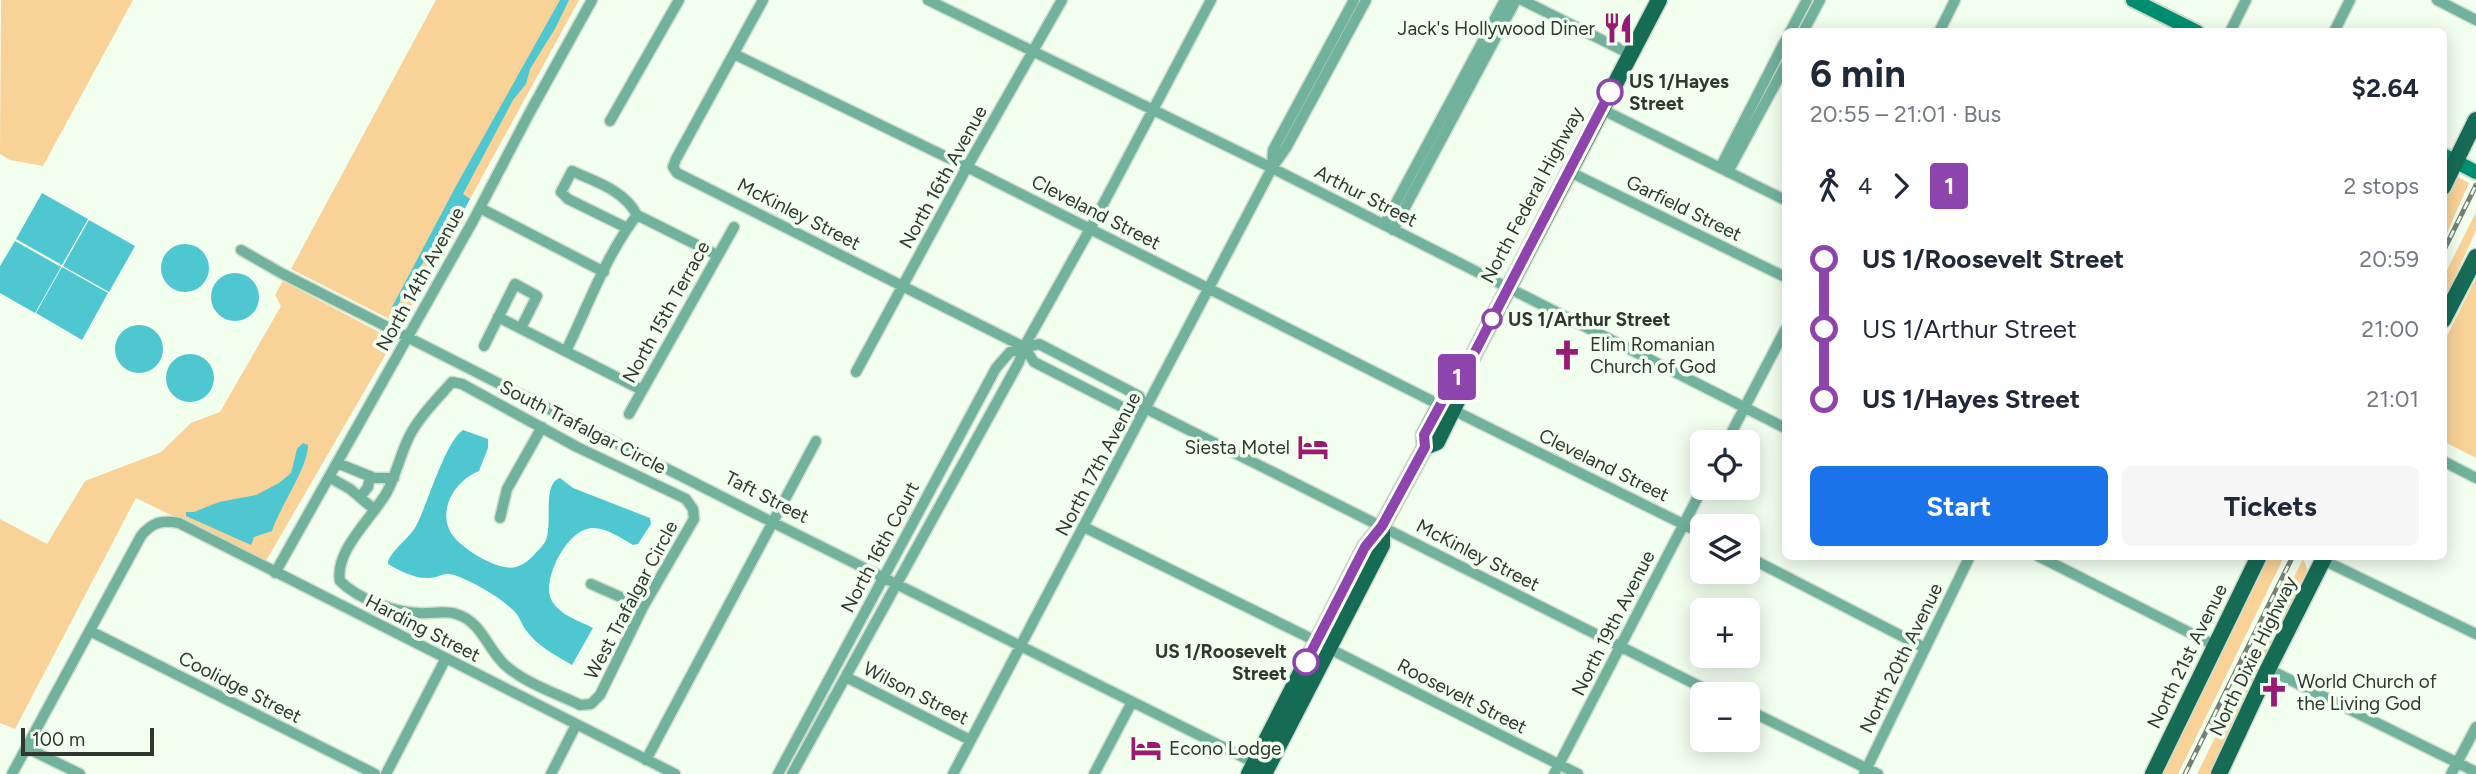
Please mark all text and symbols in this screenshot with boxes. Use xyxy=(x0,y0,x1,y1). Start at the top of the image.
restaurant icon: Jack's Hollywood Diner xyxy=(1601,11,1635,45)
place label: Jack's Hollywood Diner xyxy=(1398,17,1596,40)
text: 6 min xyxy=(1810,51,1906,97)
place label: US 1/Hayes Street xyxy=(1629,70,1729,115)
text: $2.64 xyxy=(2352,72,2419,104)
marker: US 1/Hayes Street xyxy=(1597,79,1623,105)
text: 20:55 – 21:01 · Bus xyxy=(1810,100,2001,128)
street label: North 16th Avenue xyxy=(894,101,992,253)
street label: North Federal Highway xyxy=(1476,103,1588,287)
street label: Arthur Street xyxy=(1311,160,1421,232)
icon: walk xyxy=(1810,167,1848,205)
icon: forward xyxy=(1882,167,1920,205)
street label: Cleveland Street xyxy=(1028,170,1164,254)
street label: Garfield Street xyxy=(1623,170,1745,246)
text: 1 xyxy=(1944,171,1954,200)
text: 4 xyxy=(1858,172,1872,200)
text: 2 stops xyxy=(2343,172,2419,200)
street label: McKinley Street xyxy=(734,173,864,255)
street label: North 14th Avenue xyxy=(371,203,469,355)
street label: North 15th Terrace xyxy=(617,237,715,387)
text: US 1/Roosevelt Street xyxy=(1862,243,2124,275)
text: 20:59 xyxy=(2359,245,2419,273)
place label: US 1/Arthur Street xyxy=(1508,308,1671,331)
marker: US 1/Arthur Street xyxy=(1482,309,1502,329)
text: US 1/Arthur Street xyxy=(1862,313,2077,345)
text: 21:00 xyxy=(2361,315,2419,343)
place label: Elim Romanian Church of God xyxy=(1590,333,1716,378)
church icon: Elim Romanian Church of God xyxy=(1550,338,1584,372)
line badge: 1 xyxy=(1434,354,1480,400)
text: 1 xyxy=(1452,362,1462,391)
street label: South Trafalgar Circle xyxy=(496,375,670,479)
text: US 1/Hayes Street xyxy=(1862,383,2080,415)
text: 21:01 xyxy=(2367,385,2419,413)
street label: North 17th Avenue xyxy=(1050,388,1146,540)
street label: Cleveland Street xyxy=(1535,424,1673,506)
hotel icon: Siesta Motel xyxy=(1296,430,1330,464)
map controls xyxy=(1690,430,1760,752)
button: locate xyxy=(1690,430,1760,500)
place label: Siesta Motel xyxy=(1184,436,1290,459)
street label: Taft Street xyxy=(721,466,813,528)
button: Start xyxy=(1810,466,2108,546)
button: Tickets xyxy=(2122,466,2419,546)
street label: North 16th Court xyxy=(836,478,924,616)
street label: McKinley Street xyxy=(1413,514,1543,596)
button: layers xyxy=(1690,514,1760,584)
street label: West Trafalgar Circle xyxy=(579,517,683,683)
street label: North 19th Avenue xyxy=(1566,547,1660,699)
street label: North Dixie Highway xyxy=(2204,572,2302,740)
street label: North 20th Avenue xyxy=(1855,579,1947,737)
street label: North 21st Avenue xyxy=(2142,580,2232,732)
street label: Harding Street xyxy=(362,589,484,667)
button: + xyxy=(1690,598,1760,668)
place label: US 1/Roosevelt Street xyxy=(1155,640,1287,685)
street label: Coolidge Street xyxy=(175,646,305,728)
marker: US 1/Roosevelt Street xyxy=(1293,649,1319,675)
street label: Roosevelt Street xyxy=(1393,653,1531,739)
street label: Wilson Street xyxy=(859,657,973,729)
place label: World Church of the Living God xyxy=(2297,670,2437,715)
church icon: World Church of the Living God xyxy=(2257,675,2291,709)
button: − xyxy=(1690,682,1760,752)
scale bar xyxy=(21,725,154,757)
text: 100 m xyxy=(32,728,85,751)
hotel icon: Econo Lodge xyxy=(1129,731,1163,765)
place label: Econo Lodge xyxy=(1169,737,1281,760)

